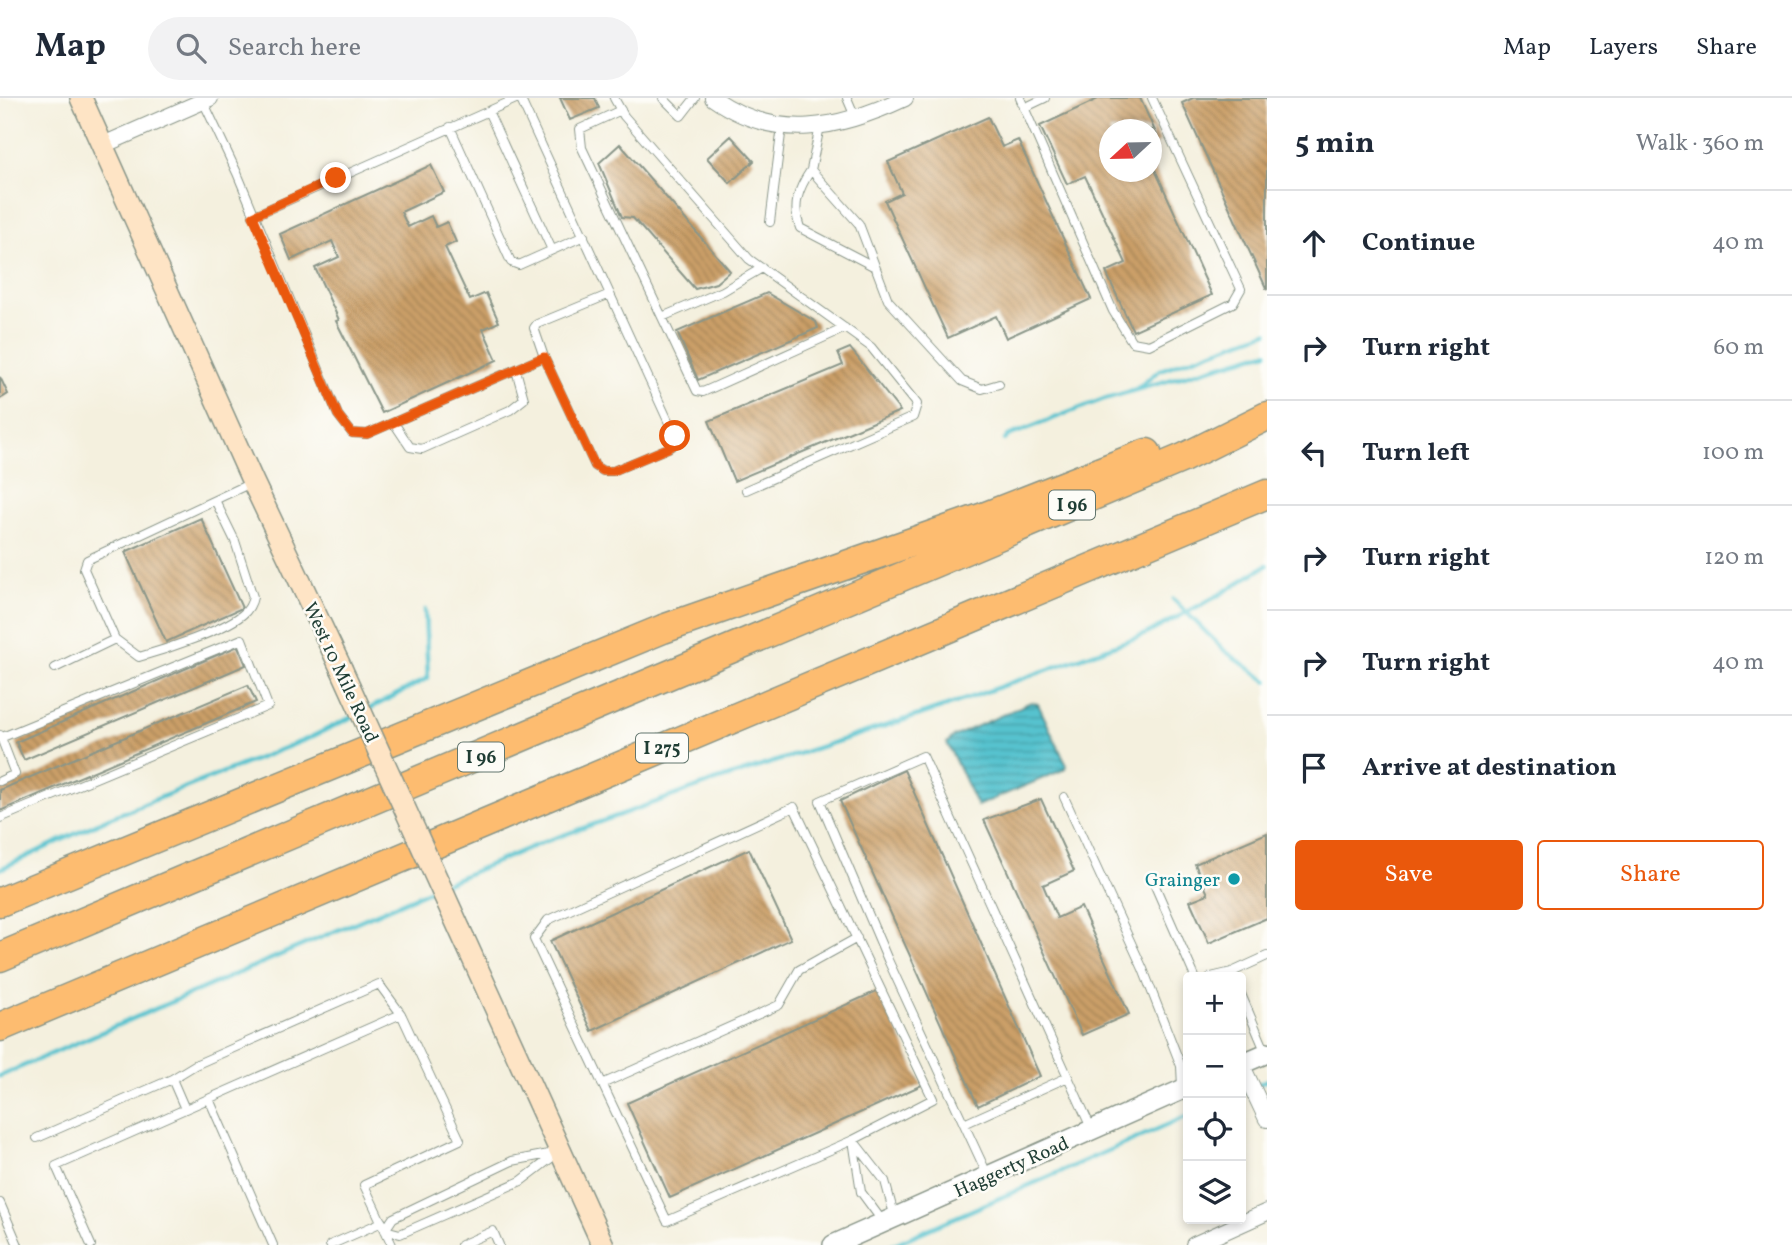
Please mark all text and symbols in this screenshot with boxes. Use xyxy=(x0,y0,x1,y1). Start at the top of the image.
search box xyxy=(148,17,638,80)
text: Map xyxy=(35,25,106,71)
icon: search xyxy=(172,29,210,67)
text: Search here xyxy=(228,30,361,66)
text: Map xyxy=(1503,31,1551,65)
text: Layers xyxy=(1589,31,1658,65)
text: Share xyxy=(1696,31,1757,65)
north arrow xyxy=(1099,119,1162,182)
text: 5 min xyxy=(1295,123,1375,165)
text: Walk · 360 m xyxy=(1636,128,1764,160)
route end xyxy=(320,162,351,193)
icon: ahead xyxy=(1295,224,1333,262)
text: Continue xyxy=(1362,225,1475,261)
text: 40 m xyxy=(1712,227,1764,259)
icon: right xyxy=(1295,329,1333,367)
text: Turn right xyxy=(1362,330,1490,366)
text: 60 m xyxy=(1714,332,1764,364)
route start xyxy=(659,420,690,451)
icon: left xyxy=(1295,434,1333,472)
text: Turn left xyxy=(1362,435,1470,471)
text: 100 m xyxy=(1702,437,1764,469)
road number: I 96 xyxy=(1049,491,1095,520)
icon: right xyxy=(1295,539,1333,577)
text: Turn right xyxy=(1362,540,1490,576)
text: 120 m xyxy=(1704,542,1764,574)
street label: West 10 Mile Road xyxy=(296,598,384,747)
icon: right xyxy=(1295,644,1333,682)
text: Turn right xyxy=(1362,645,1490,681)
text: 40 m xyxy=(1712,647,1764,679)
road number: I 275 xyxy=(636,734,688,762)
road number: I 96 xyxy=(458,742,504,772)
icon: arrive xyxy=(1295,749,1333,787)
text: Arrive at destination xyxy=(1362,750,1617,786)
button: Save xyxy=(1295,840,1523,910)
button: Share xyxy=(1537,840,1764,910)
place label: Grainger xyxy=(1145,868,1220,894)
marker: Grainger xyxy=(1226,871,1242,887)
map controls xyxy=(1183,972,1246,1224)
button: + xyxy=(1183,972,1246,1035)
button: − xyxy=(1183,1035,1246,1098)
button: locate xyxy=(1183,1098,1246,1161)
street label: Haggerty Road xyxy=(950,1131,1073,1205)
button: layers xyxy=(1183,1161,1246,1224)

